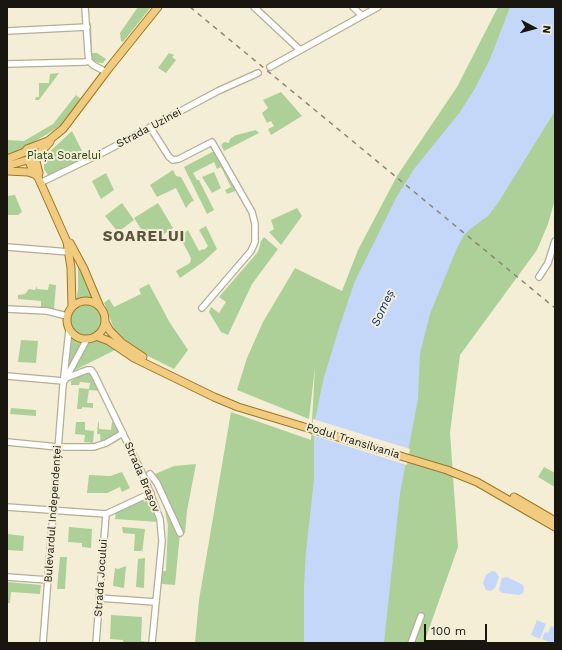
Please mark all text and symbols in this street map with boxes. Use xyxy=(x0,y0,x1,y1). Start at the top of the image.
north arrow xyxy=(514,8,554,48)
text: N xyxy=(540,25,553,34)
street label: Strada Uzinei xyxy=(114,105,184,151)
park label: Piața Soarelui xyxy=(27,149,101,163)
district label: SOARELUI xyxy=(103,228,185,246)
water label: Someș xyxy=(368,287,398,329)
street label: Podul Transilvania xyxy=(305,421,401,461)
street label: Strada Brașov xyxy=(121,440,163,514)
street label: Bulevardul Independenței xyxy=(42,445,64,583)
street label: Strada Jocului xyxy=(92,539,110,617)
scale bar xyxy=(426,616,489,642)
text: 100 m xyxy=(431,624,466,638)

